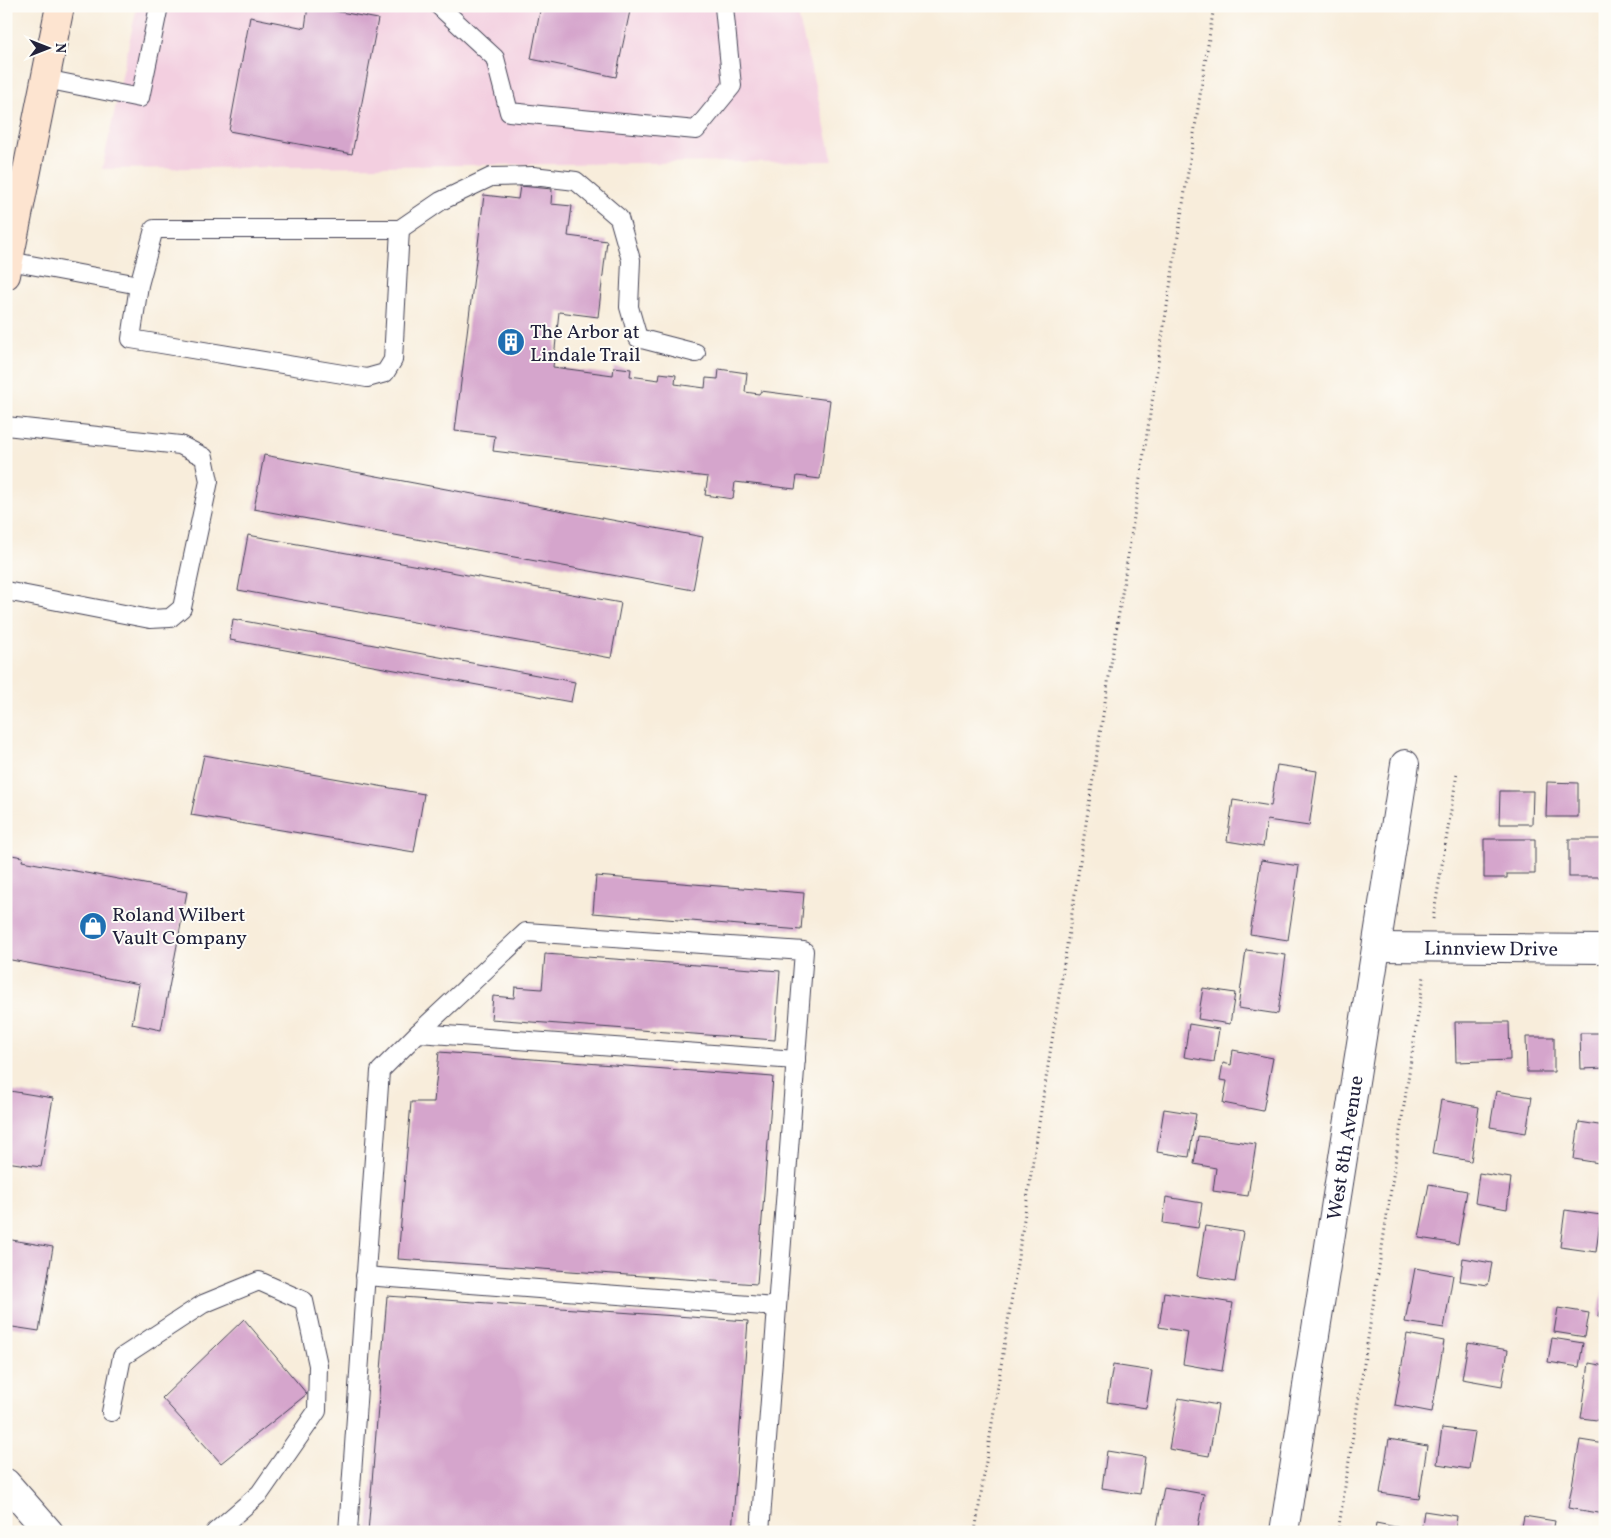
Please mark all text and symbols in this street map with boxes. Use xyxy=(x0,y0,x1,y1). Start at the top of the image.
north arrow xyxy=(22,22,72,72)
text: N xyxy=(50,43,69,53)
place label: The Arbor at Lindale Trail xyxy=(530,319,641,370)
building icon: The Arbor at Lindale Trail xyxy=(496,327,526,357)
place label: Roland Wilbert Vault Company xyxy=(112,902,247,953)
shop icon: Roland Wilbert Vault Company xyxy=(78,911,108,941)
street label: Linnview Drive xyxy=(1424,935,1558,965)
street label: West 8th Avenue xyxy=(1321,1074,1372,1222)

